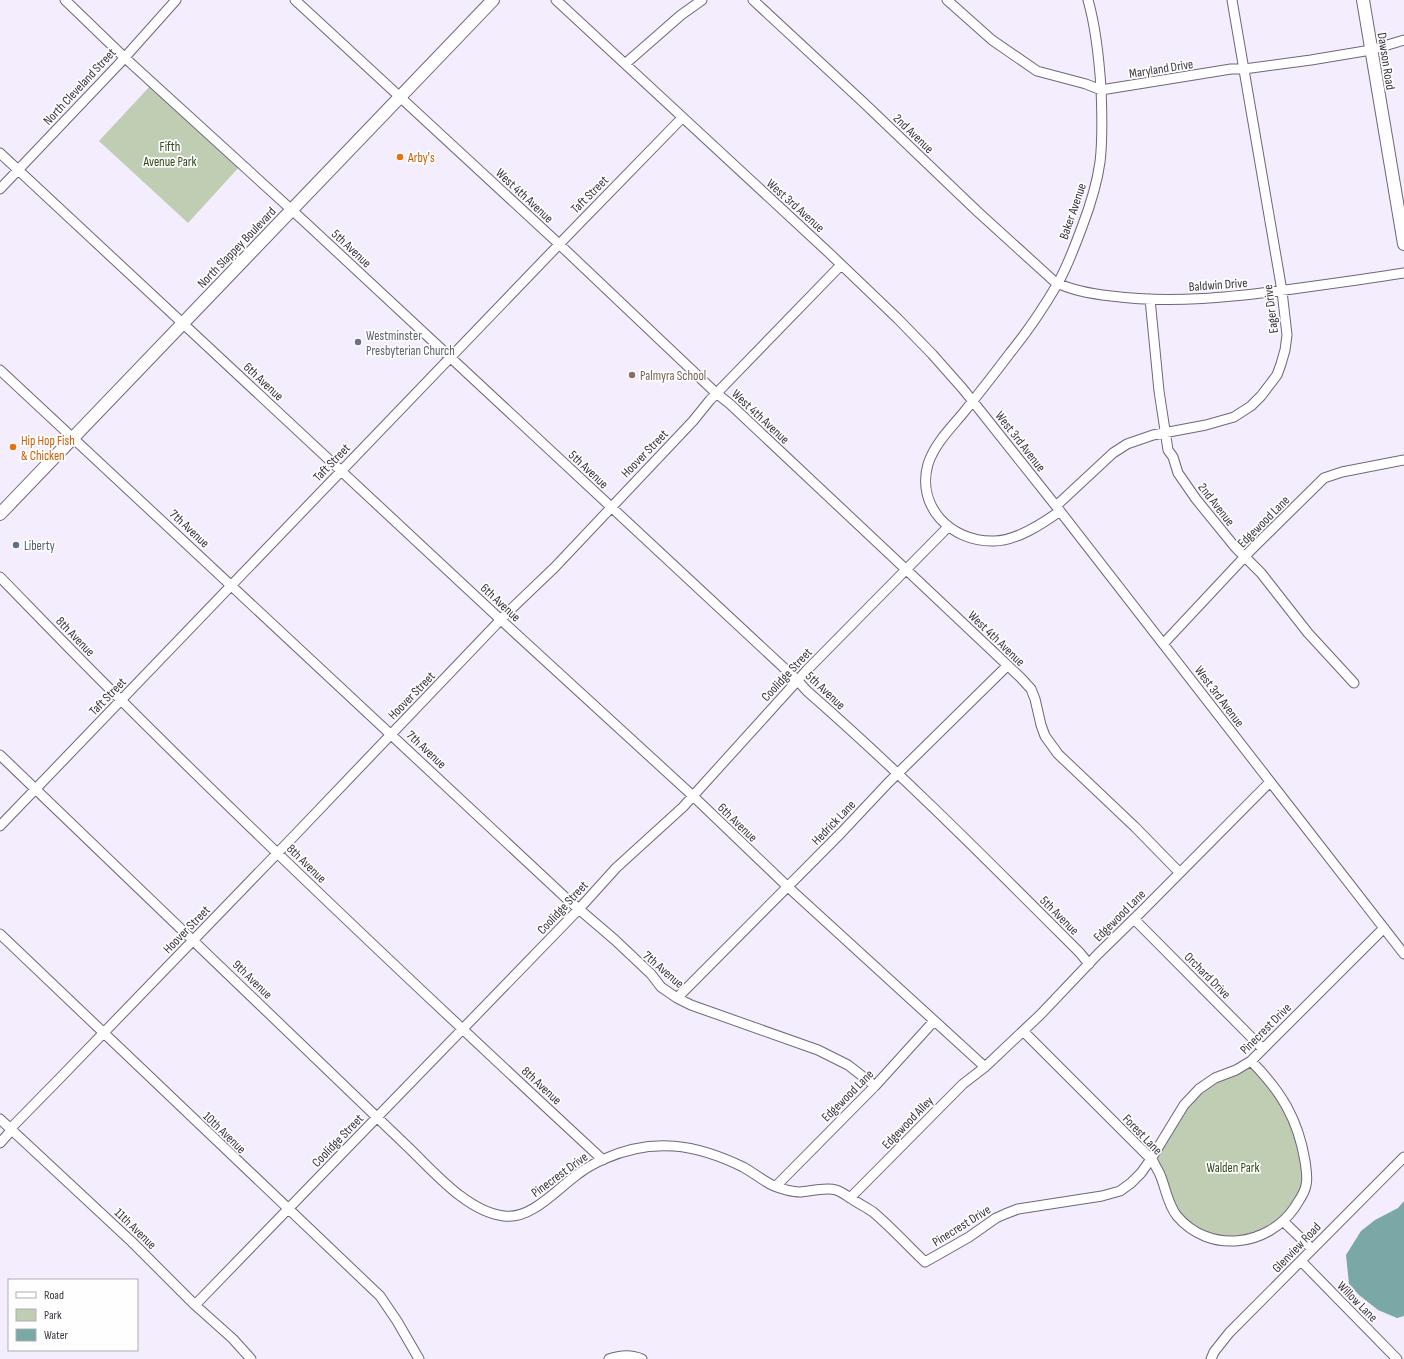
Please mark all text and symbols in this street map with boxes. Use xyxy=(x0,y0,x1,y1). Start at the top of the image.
street label: Dawson Road xyxy=(1374,31,1398,91)
street label: North Cleveland Street xyxy=(40,45,120,128)
street label: Maryland Drive xyxy=(1128,56,1194,82)
street label: 2nd Avenue xyxy=(890,111,937,157)
park label: Fifth Avenue Park xyxy=(143,139,196,170)
place label: Arby's xyxy=(407,150,435,166)
marker: Arby's xyxy=(395,152,405,162)
street label: West 4th Avenue xyxy=(492,165,556,226)
street label: Taft Street xyxy=(568,173,612,217)
street label: West 3rd Avenue xyxy=(763,176,828,236)
street label: Baker Avenue xyxy=(1056,181,1090,242)
street label: North Slappey Boulevard xyxy=(194,204,279,292)
street label: 5th Avenue xyxy=(328,226,375,271)
street label: Baldwin Drive xyxy=(1188,275,1248,295)
street label: Eager Drive xyxy=(1260,284,1282,334)
place label: Westminster Presbyterian Church xyxy=(366,328,455,359)
marker: Westminster Presbyterian Church xyxy=(353,337,363,347)
street label: 6th Avenue xyxy=(240,359,287,404)
place label: Palmyra School xyxy=(640,368,706,384)
marker: Palmyra School xyxy=(627,370,637,380)
street label: West 4th Avenue xyxy=(728,386,792,447)
street label: West 3rd Avenue xyxy=(992,408,1049,475)
street label: Hoover Street xyxy=(618,426,672,481)
place label: Hip Hop Fish & Chicken xyxy=(21,433,75,464)
street label: Taft Street xyxy=(310,440,354,485)
marker: Hip Hop Fish & Chicken xyxy=(8,442,18,452)
street label: 5th Avenue xyxy=(565,447,612,492)
street label: 2nd Avenue xyxy=(1194,480,1238,529)
street label: Edgewood Lane xyxy=(1234,492,1293,551)
street label: 7th Avenue xyxy=(166,506,213,551)
place label: Liberty xyxy=(24,538,55,554)
marker: Liberty xyxy=(11,540,21,550)
street label: 6th Avenue xyxy=(477,580,524,625)
street label: West 4th Avenue xyxy=(964,608,1028,670)
street label: 8th Avenue xyxy=(52,613,98,660)
street label: Coolidge Street xyxy=(758,645,816,705)
street label: West 3rd Avenue xyxy=(1191,663,1247,730)
street label: Hoover Street xyxy=(385,668,439,723)
street label: 5th Avenue xyxy=(802,668,849,713)
street label: Taft Street xyxy=(86,674,130,719)
street label: 7th Avenue xyxy=(403,727,450,772)
street label: Hedrick Lane xyxy=(808,797,859,848)
street label: 6th Avenue xyxy=(714,800,761,846)
street label: 8th Avenue xyxy=(283,841,330,887)
street label: Coolidge Street xyxy=(534,878,592,938)
street label: Edgewood Lane xyxy=(1090,886,1149,945)
street label: 5th Avenue xyxy=(1036,893,1082,939)
street label: Hoover Street xyxy=(160,902,214,957)
street label: 7th Avenue xyxy=(640,948,687,992)
street label: Orchard Drive xyxy=(1181,949,1234,1002)
street label: 9th Avenue xyxy=(229,957,276,1003)
street label: Pinecrest Drive xyxy=(1237,1000,1295,1058)
street label: 8th Avenue xyxy=(518,1063,565,1108)
street label: Edgewood Lane xyxy=(818,1066,877,1125)
street label: Edgewood Alley xyxy=(879,1093,937,1152)
street label: 10th Avenue xyxy=(199,1108,249,1157)
street label: Coolidge Street xyxy=(309,1111,367,1170)
street label: Forest Lane xyxy=(1119,1111,1165,1158)
street label: Pinecrest Drive xyxy=(528,1149,591,1201)
park label: Walden Park xyxy=(1207,1160,1259,1176)
street label: Pinecrest Drive xyxy=(929,1202,994,1250)
street label: 11th Avenue xyxy=(111,1205,160,1253)
street label: Glenview Road xyxy=(1269,1219,1324,1276)
street label: Willow Lane xyxy=(1334,1278,1381,1325)
legend xyxy=(8,1279,138,1351)
text: Road xyxy=(44,1288,64,1303)
text: Park xyxy=(44,1308,62,1323)
text: Water xyxy=(44,1328,68,1343)

